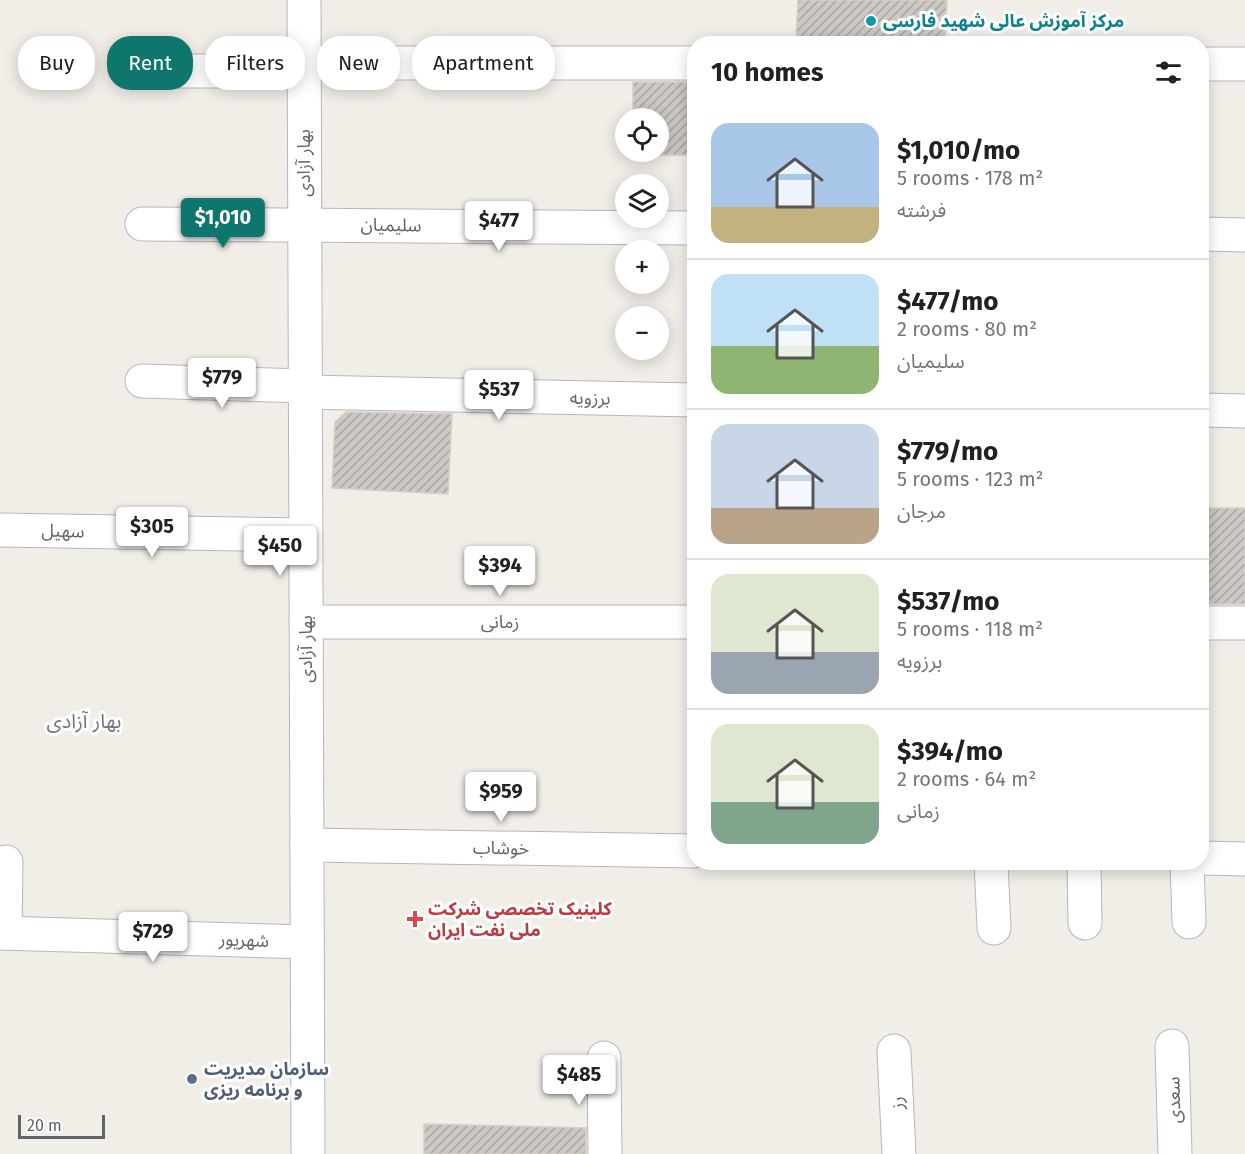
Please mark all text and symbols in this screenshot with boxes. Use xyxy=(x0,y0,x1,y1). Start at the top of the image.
place label: مرکز آموزش عالی شهید فارسی xyxy=(883,10,1124,32)
marker: مرکز آموزش عالی شهید فارسی xyxy=(864,14,878,28)
chip: Buy xyxy=(18,36,95,90)
chip: Rent xyxy=(107,36,193,90)
chip: Filters xyxy=(205,36,305,90)
chip: New xyxy=(317,36,400,90)
chip: Apartment xyxy=(412,36,555,90)
icon: filters xyxy=(1152,56,1185,89)
text: 10 homes xyxy=(711,57,824,88)
map controls xyxy=(615,108,669,360)
button: locate xyxy=(615,108,669,162)
street label: بهار آزادی xyxy=(293,129,315,197)
text: $1,010/mo xyxy=(897,135,1020,166)
icon: home xyxy=(759,147,831,219)
text: 5 rooms · 178 m² xyxy=(897,166,1043,190)
button: layers xyxy=(615,174,669,228)
pin: $1,010 xyxy=(174,198,272,249)
text: فرشته xyxy=(897,198,946,222)
pin: $477 xyxy=(463,201,535,252)
text: $1,010 xyxy=(195,205,251,229)
text: $477 xyxy=(479,208,519,232)
street label: سلیمیان xyxy=(360,213,422,237)
button: + xyxy=(615,240,669,294)
text: $477/mo xyxy=(897,286,998,317)
icon: home xyxy=(759,298,831,370)
button: − xyxy=(615,306,669,360)
text: 2 rooms · 80 m² xyxy=(897,317,1037,341)
text: سلیمیان xyxy=(897,349,965,373)
pin: $779 xyxy=(186,358,258,409)
text: $779 xyxy=(202,365,242,389)
pin: $537 xyxy=(463,370,535,421)
text: $537 xyxy=(478,377,520,401)
street label: برزویه xyxy=(569,387,611,409)
text: $779/mo xyxy=(897,436,998,467)
icon: home xyxy=(759,448,831,520)
text: 5 rooms · 123 m² xyxy=(897,467,1043,491)
text: مرجان xyxy=(897,499,946,523)
pin: $305 xyxy=(116,507,188,558)
text: $305 xyxy=(130,514,174,538)
street label: سهیل xyxy=(41,520,85,542)
pin: $450 xyxy=(244,526,316,577)
text: $450 xyxy=(258,533,302,557)
pin: $394 xyxy=(464,546,536,597)
text: $394 xyxy=(478,553,522,577)
text: $537/mo xyxy=(897,586,999,617)
icon: home xyxy=(759,598,831,670)
street label: زمانی xyxy=(481,611,519,633)
street label: بهار آزادی xyxy=(295,615,317,683)
text: 5 rooms · 118 m² xyxy=(897,617,1043,641)
text: برزویه xyxy=(897,649,942,673)
district label: بهار آزادی xyxy=(46,709,122,733)
text: $394/mo xyxy=(897,736,1003,767)
icon: home xyxy=(759,748,831,820)
text: 2 rooms · 64 m² xyxy=(897,767,1036,791)
pin: $959 xyxy=(465,772,537,823)
text: $959 xyxy=(479,779,523,803)
text: زمانی xyxy=(897,799,940,823)
street label: خوشاب xyxy=(473,837,529,859)
place label: کلینیک تخصصی شرکت ملی نفت ایران xyxy=(428,898,612,941)
marker: کلینیک تخصصی شرکت ملی نفت ایران xyxy=(406,910,424,928)
pin: $729 xyxy=(117,912,189,963)
text: $729 xyxy=(132,919,174,943)
street label: شهریور xyxy=(217,928,270,952)
pin: $485 xyxy=(543,1055,615,1106)
place label: سازمان مدیریت و برنامه ریزی xyxy=(204,1058,329,1101)
text: $485 xyxy=(557,1062,601,1086)
marker: سازمان مدیریت و برنامه ریزی xyxy=(185,1072,199,1086)
street label: سعدی xyxy=(1162,1076,1186,1124)
street label: رز xyxy=(886,1096,908,1111)
scale bar xyxy=(18,1112,105,1140)
text: 20 m xyxy=(27,1116,62,1135)

